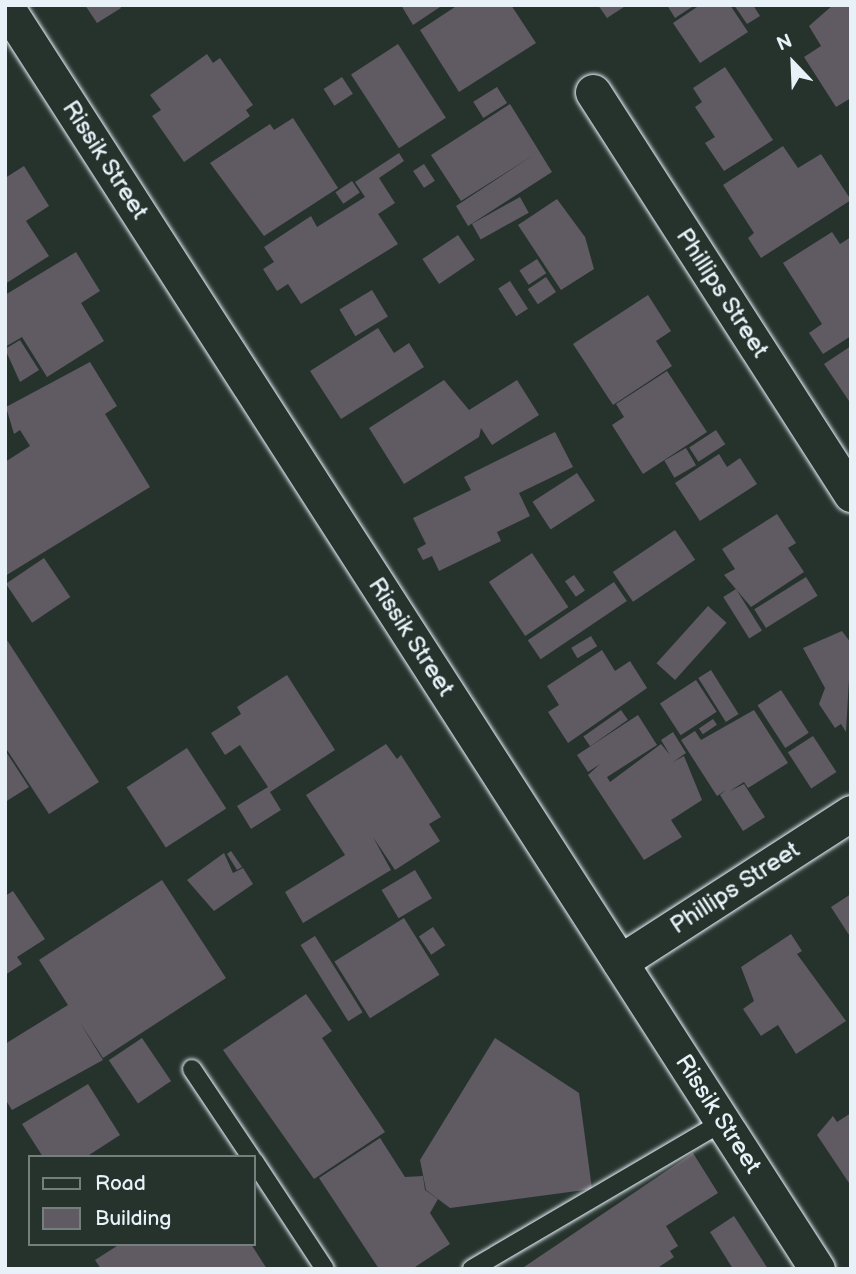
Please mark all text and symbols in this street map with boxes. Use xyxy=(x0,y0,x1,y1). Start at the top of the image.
north arrow xyxy=(758,28,828,98)
text: N xyxy=(774,30,796,57)
street label: Rissik Street xyxy=(56,95,154,225)
street label: Phillips Street xyxy=(669,223,775,363)
street label: Rissik Street xyxy=(362,572,460,702)
street label: Phillips Street xyxy=(665,835,805,941)
street label: Rissik Street xyxy=(669,1049,767,1179)
legend xyxy=(28,1155,256,1246)
text: Road xyxy=(95,1171,146,1196)
text: Building xyxy=(95,1206,171,1231)

